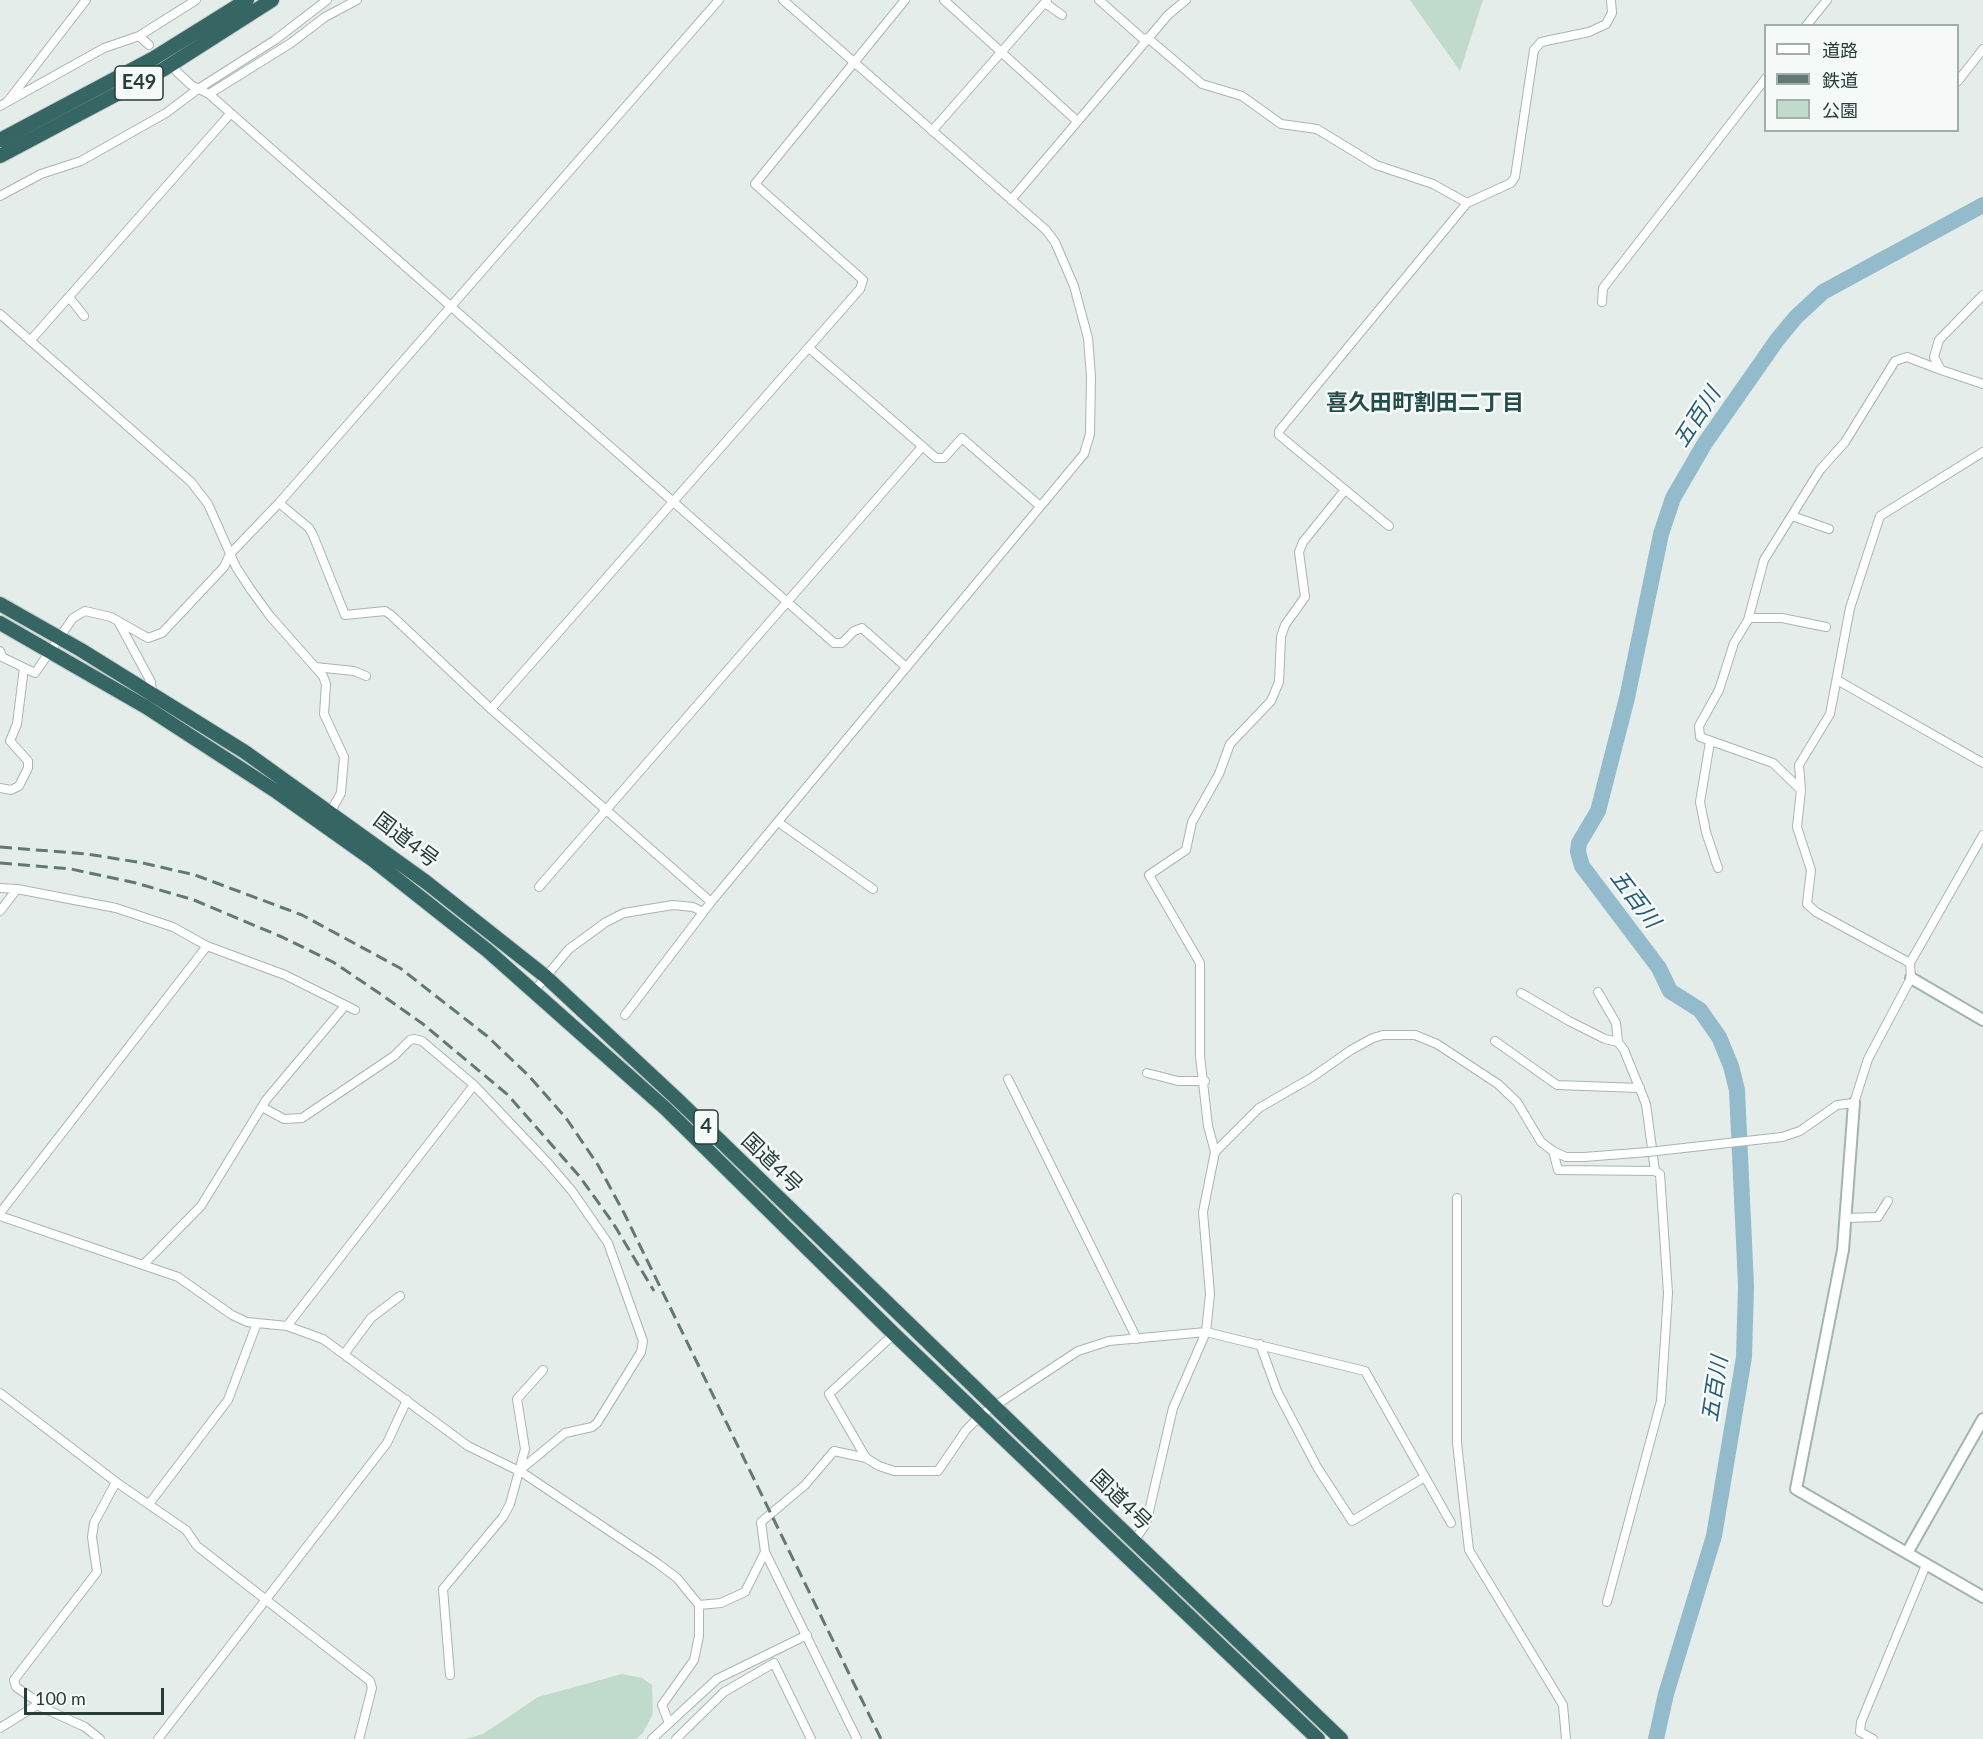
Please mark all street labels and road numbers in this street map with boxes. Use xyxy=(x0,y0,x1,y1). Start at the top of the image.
road number: E49 xyxy=(115,66,163,100)
street label: 国道4号 xyxy=(368,807,444,873)
road number: 4 xyxy=(694,1110,718,1144)
street label: 国道4号 xyxy=(736,1128,808,1198)
street label: 国道4号 xyxy=(1085,1465,1157,1535)

